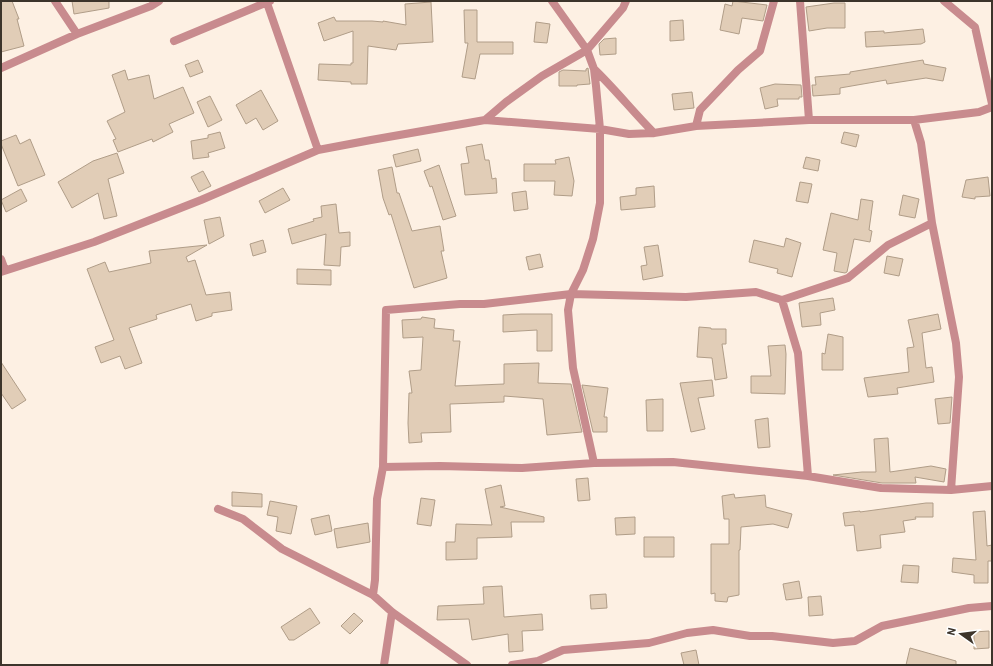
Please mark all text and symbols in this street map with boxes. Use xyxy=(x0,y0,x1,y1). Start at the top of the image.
north arrow xyxy=(941,614,981,654)
text: N xyxy=(944,626,958,637)

